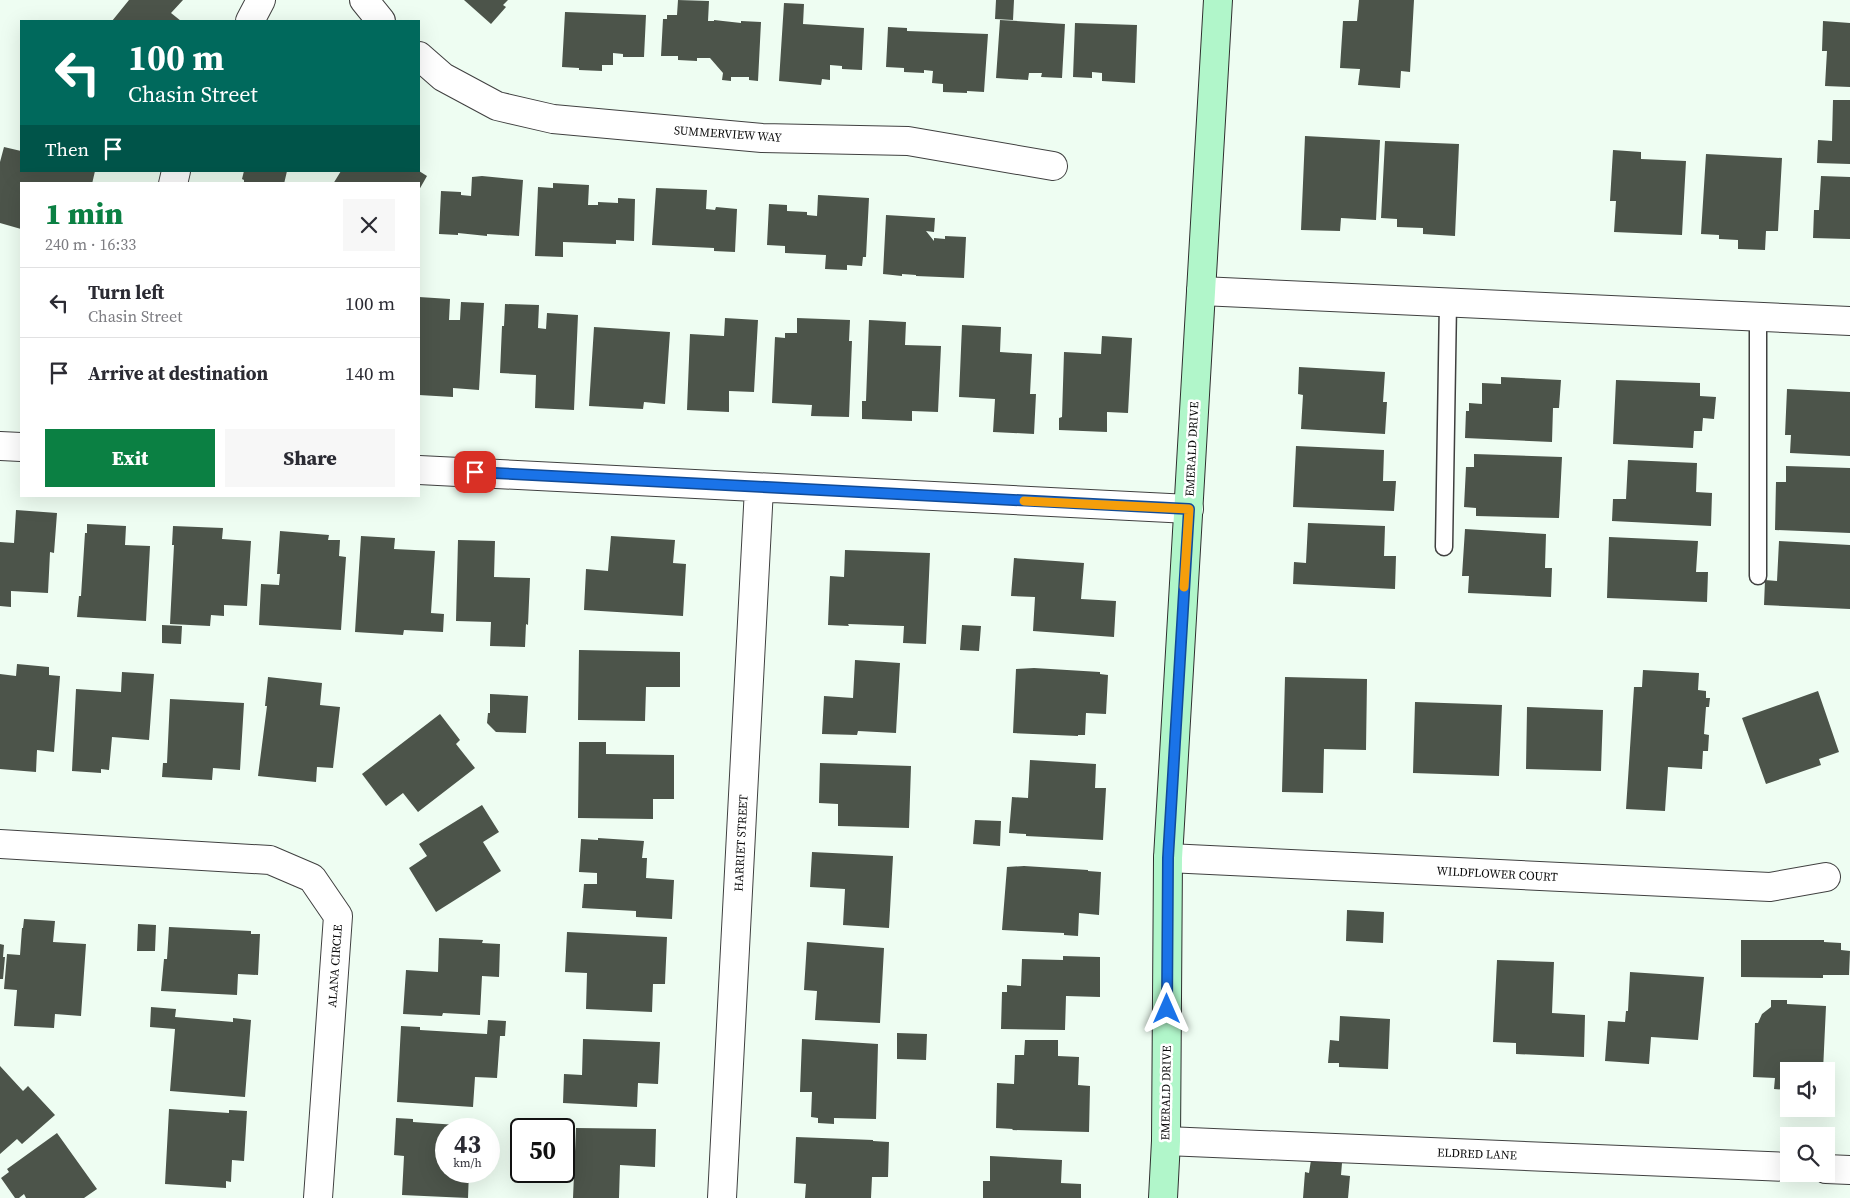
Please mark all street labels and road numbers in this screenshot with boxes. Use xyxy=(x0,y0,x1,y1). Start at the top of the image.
street label: SUMMERVIEW WAY xyxy=(673,122,783,146)
street label: EMERALD DRIVE xyxy=(1182,401,1202,497)
street label: HARRIET STREET xyxy=(730,793,752,892)
street label: WILDFLOWER COURT xyxy=(1436,863,1559,885)
street label: ALANA CIRCLE xyxy=(324,924,346,1008)
street label: EMERALD DRIVE xyxy=(1157,1045,1175,1141)
street label: ELDRED LANE xyxy=(1437,1145,1517,1163)

